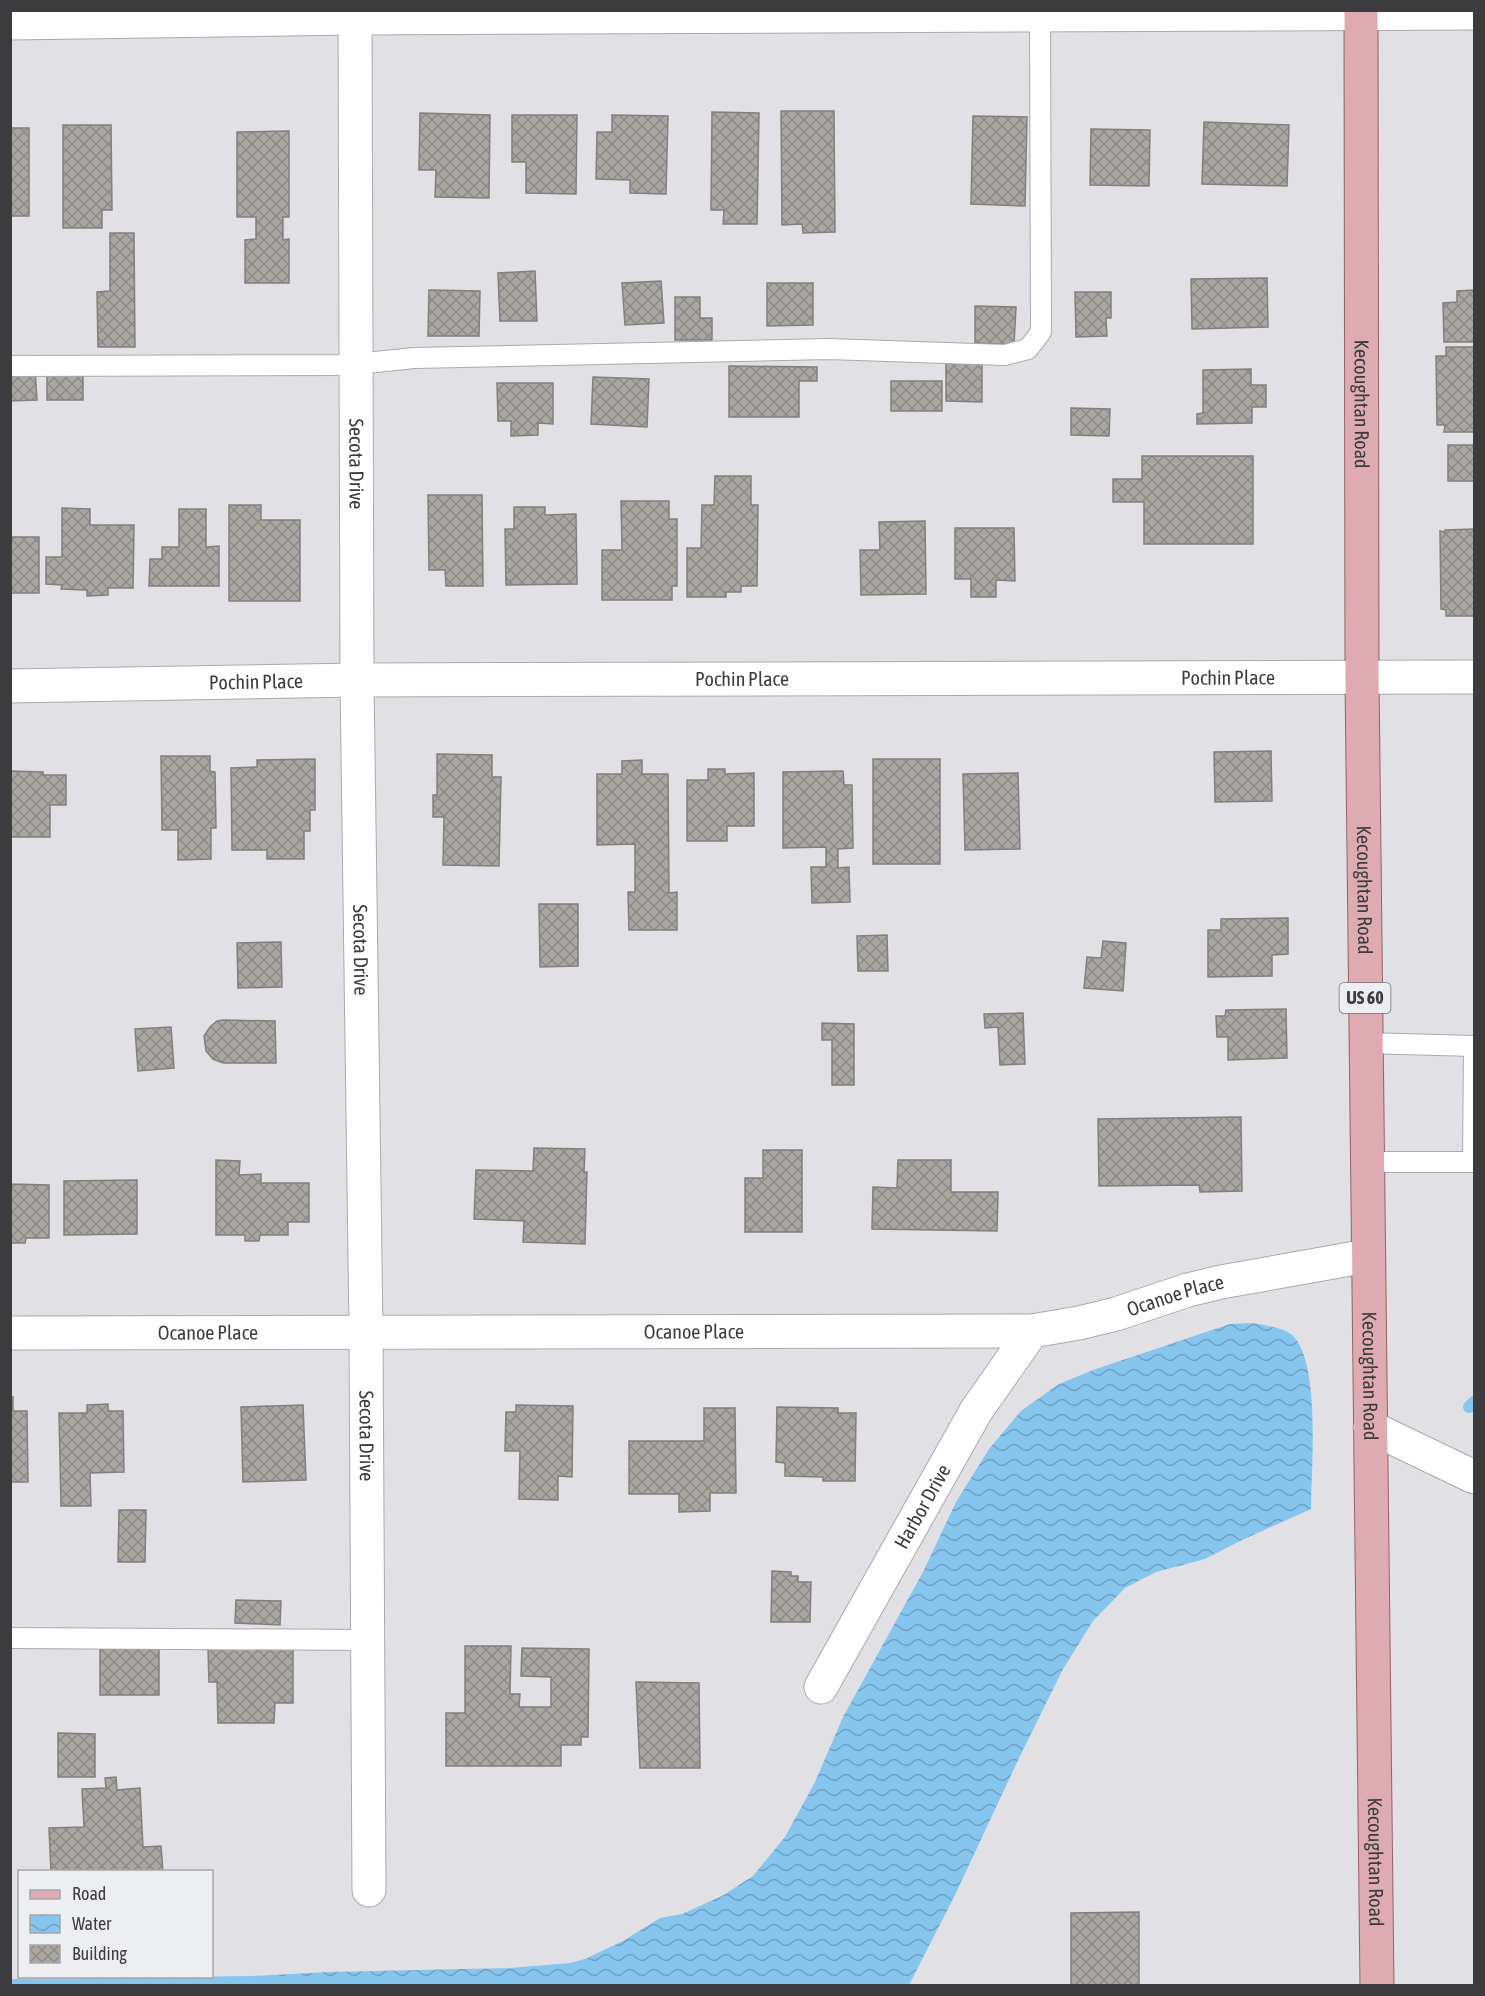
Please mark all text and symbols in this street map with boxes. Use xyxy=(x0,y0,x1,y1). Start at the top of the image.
street label: Kecoughtan Road xyxy=(1350,340,1374,468)
street label: Secota Drive xyxy=(345,419,368,509)
street label: Pochin Place xyxy=(1181,666,1275,689)
street label: Pochin Place xyxy=(695,667,789,690)
street label: Pochin Place xyxy=(209,669,303,694)
street label: Kecoughtan Road xyxy=(1353,825,1377,955)
street label: Secota Drive xyxy=(349,904,373,996)
road number: US 60 xyxy=(1340,983,1390,1013)
street label: Ocanoe Place xyxy=(1124,1270,1226,1321)
street label: Kecoughtan Road xyxy=(1358,1311,1383,1441)
street label: Ocanoe Place xyxy=(644,1320,744,1343)
street label: Ocanoe Place xyxy=(158,1321,258,1344)
street label: Secota Drive xyxy=(355,1390,379,1481)
street label: Harbor Drive xyxy=(889,1460,955,1553)
street label: Kecoughtan Road xyxy=(1364,1797,1388,1927)
legend xyxy=(18,1870,213,1978)
text: Road xyxy=(72,1883,106,1904)
text: Water xyxy=(72,1913,112,1934)
text: Building xyxy=(72,1943,127,1964)

